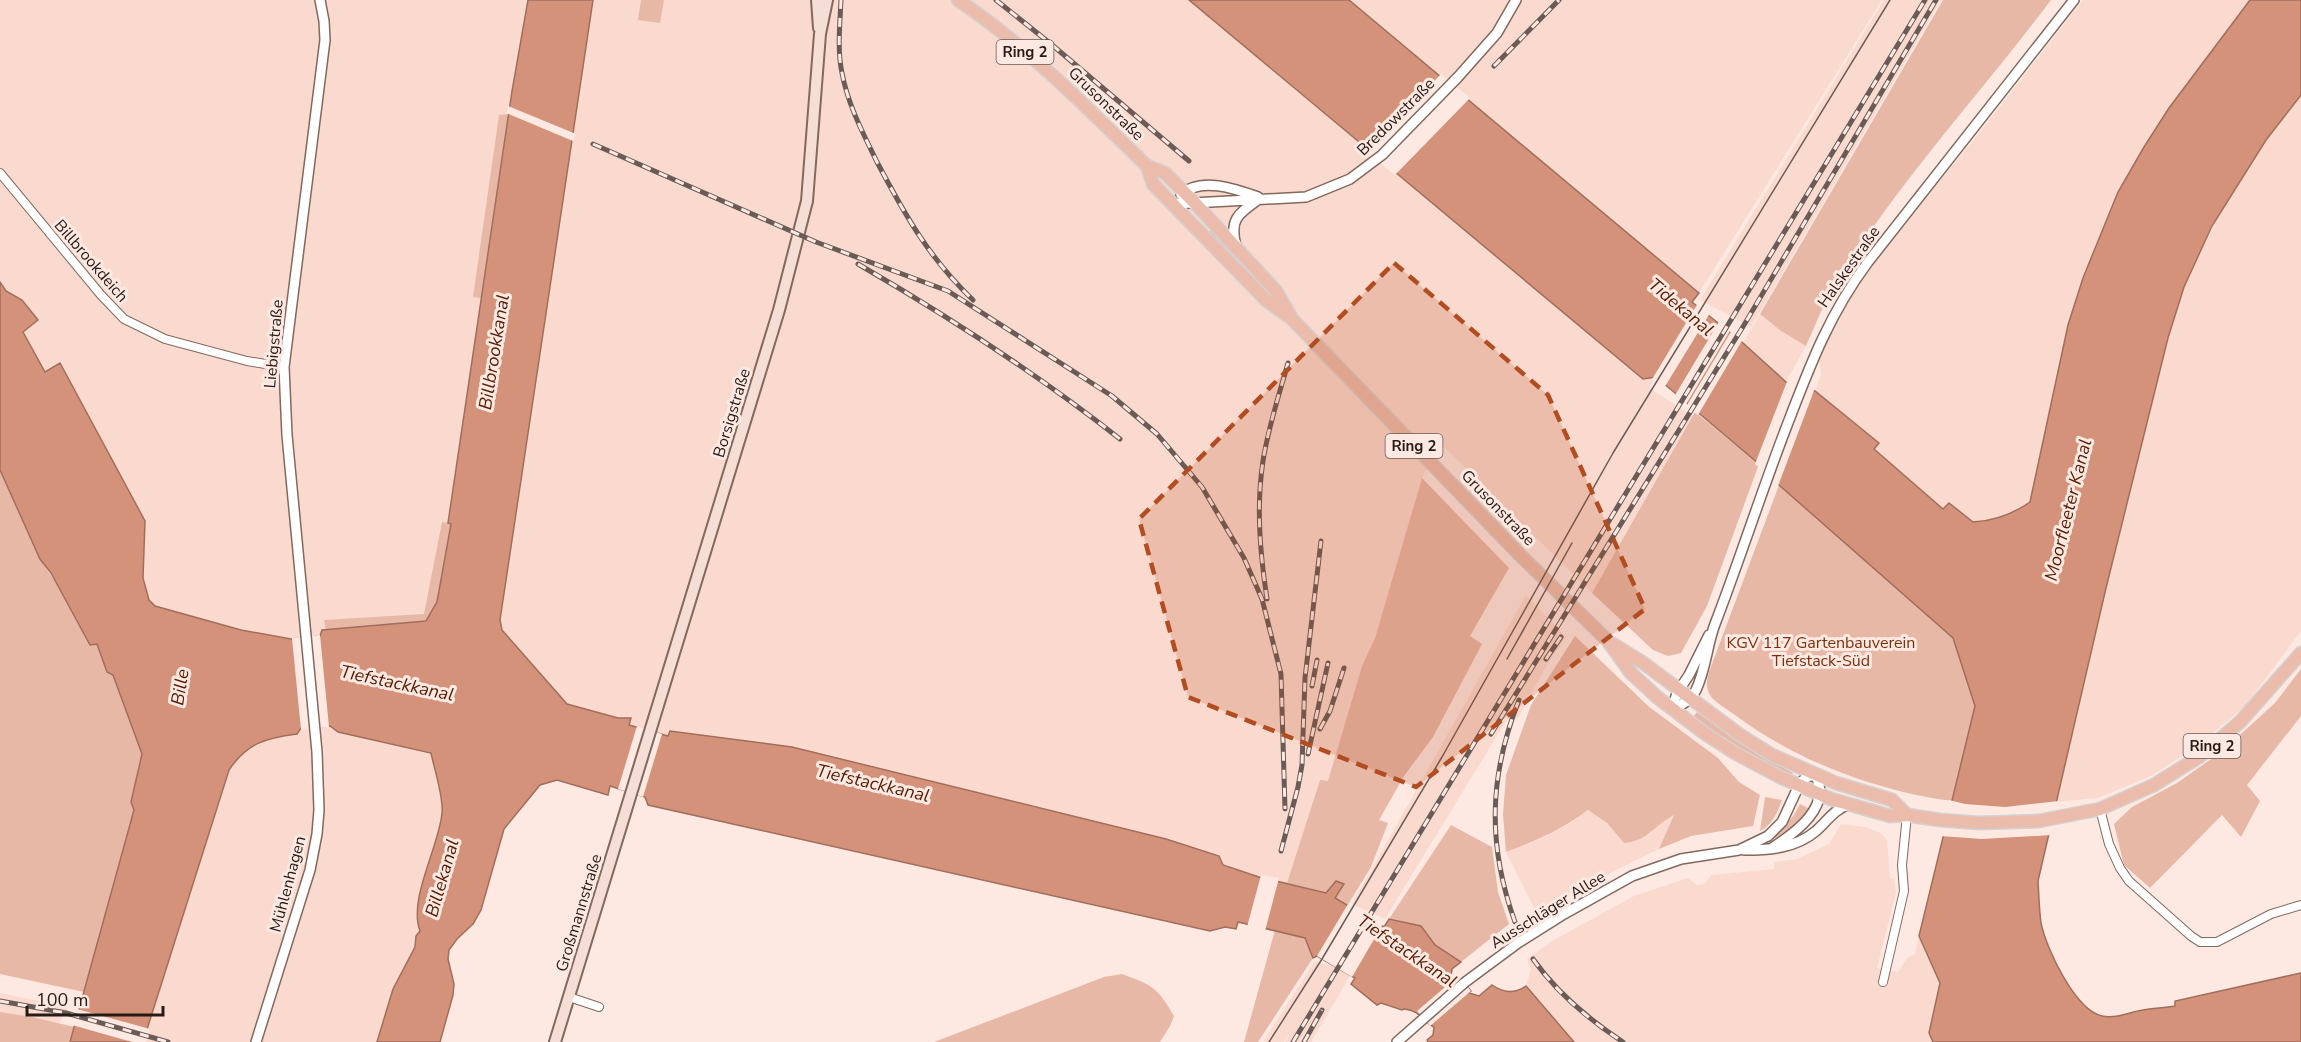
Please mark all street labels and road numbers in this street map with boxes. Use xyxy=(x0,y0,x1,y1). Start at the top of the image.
road number: Ring 2 xyxy=(996,40,1054,64)
street label: Grusonstraße xyxy=(1063,62,1149,146)
street label: Bredowstraße xyxy=(1352,73,1440,161)
street label: Billbrookdeich xyxy=(49,215,133,307)
street label: Halskestraße xyxy=(1813,222,1885,312)
street label: Liebigstraße xyxy=(259,299,289,389)
street label: Borsigstraße xyxy=(708,366,756,460)
road number: Ring 2 xyxy=(1386,434,1442,458)
street label: Grusonstraße xyxy=(1456,465,1540,551)
road number: Ring 2 xyxy=(2184,734,2240,758)
street label: Mühlenhagen xyxy=(265,834,311,934)
street label: Großmannstraße xyxy=(551,851,607,975)
street label: Ausschläger Allee xyxy=(1486,866,1610,954)

